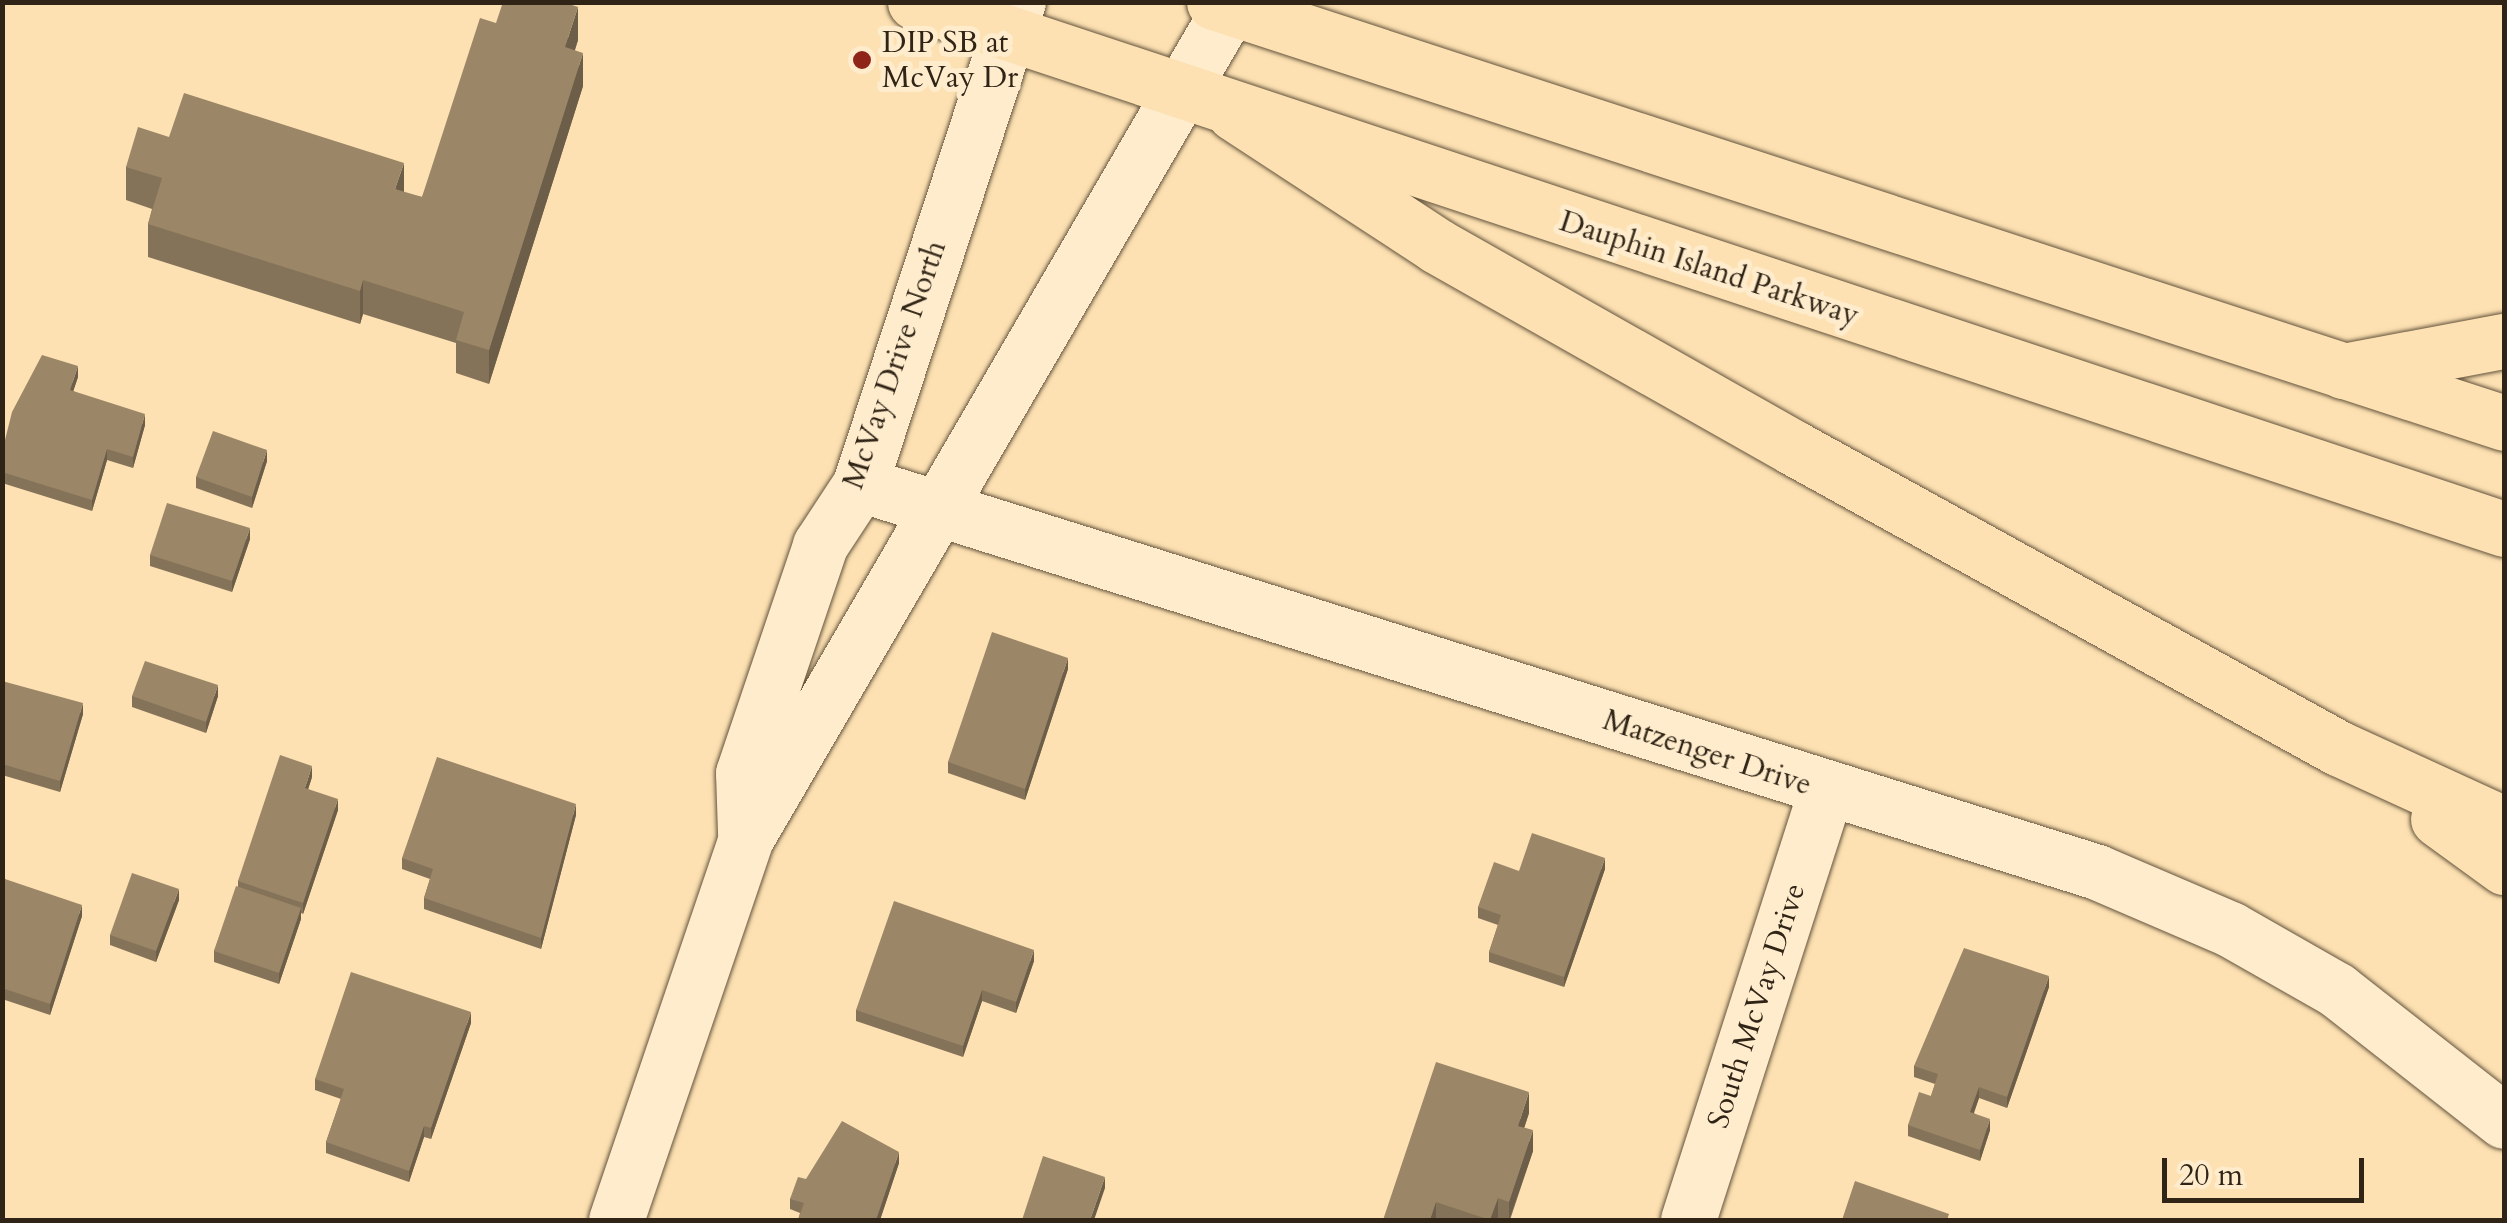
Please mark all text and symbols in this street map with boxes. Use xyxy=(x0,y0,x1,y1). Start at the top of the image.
place label: DIP SB at McVay Dr xyxy=(882,25,1018,96)
marker: DIP SB at McVay Dr xyxy=(851,49,873,71)
street label: Dauphin Island Parkway xyxy=(1555,204,1863,334)
street label: McVay Drive North xyxy=(836,236,954,494)
street label: Matzenger Drive xyxy=(1598,702,1816,804)
street label: South McVay Drive xyxy=(1700,879,1814,1133)
scale bar xyxy=(2167,1138,2370,1200)
text: 20 m xyxy=(2179,1155,2243,1196)

